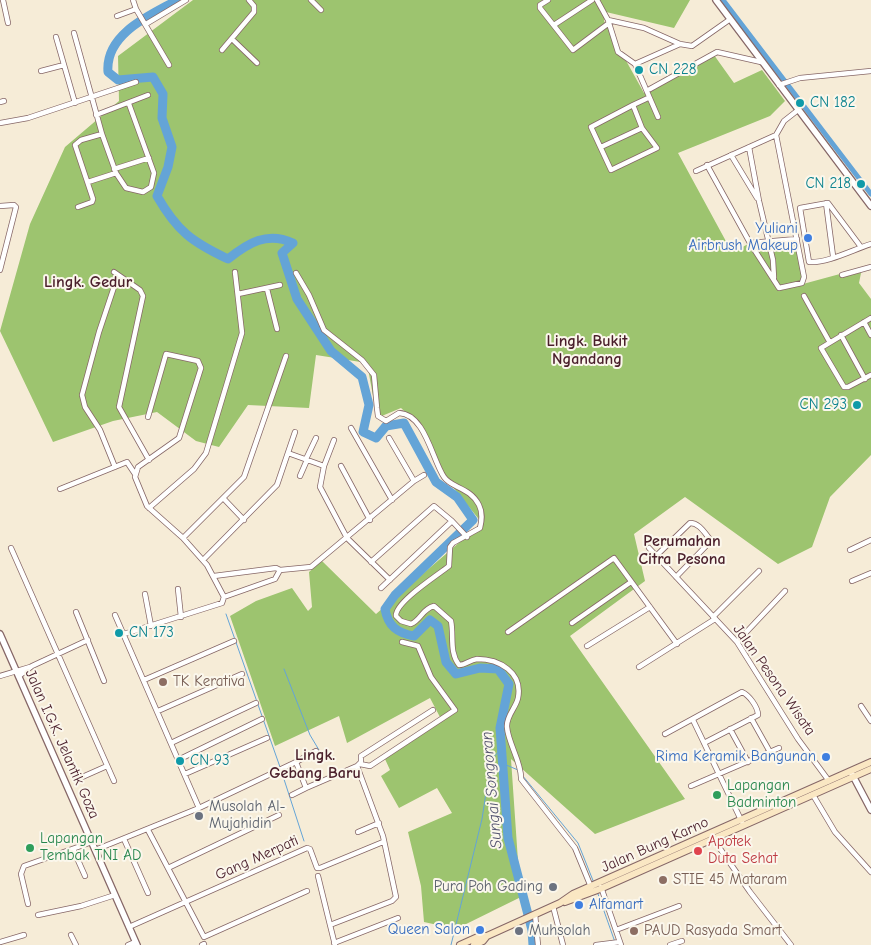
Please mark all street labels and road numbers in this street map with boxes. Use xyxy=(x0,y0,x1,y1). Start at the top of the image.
street label: Jalan Pesona Wisata xyxy=(729,621,819,739)
street label: Jalan I.G.K. Jelantik Goza xyxy=(21,667,103,821)
street label: Jalan Bung Karno xyxy=(599,813,711,877)
street label: Gang Merpati xyxy=(213,832,301,884)

